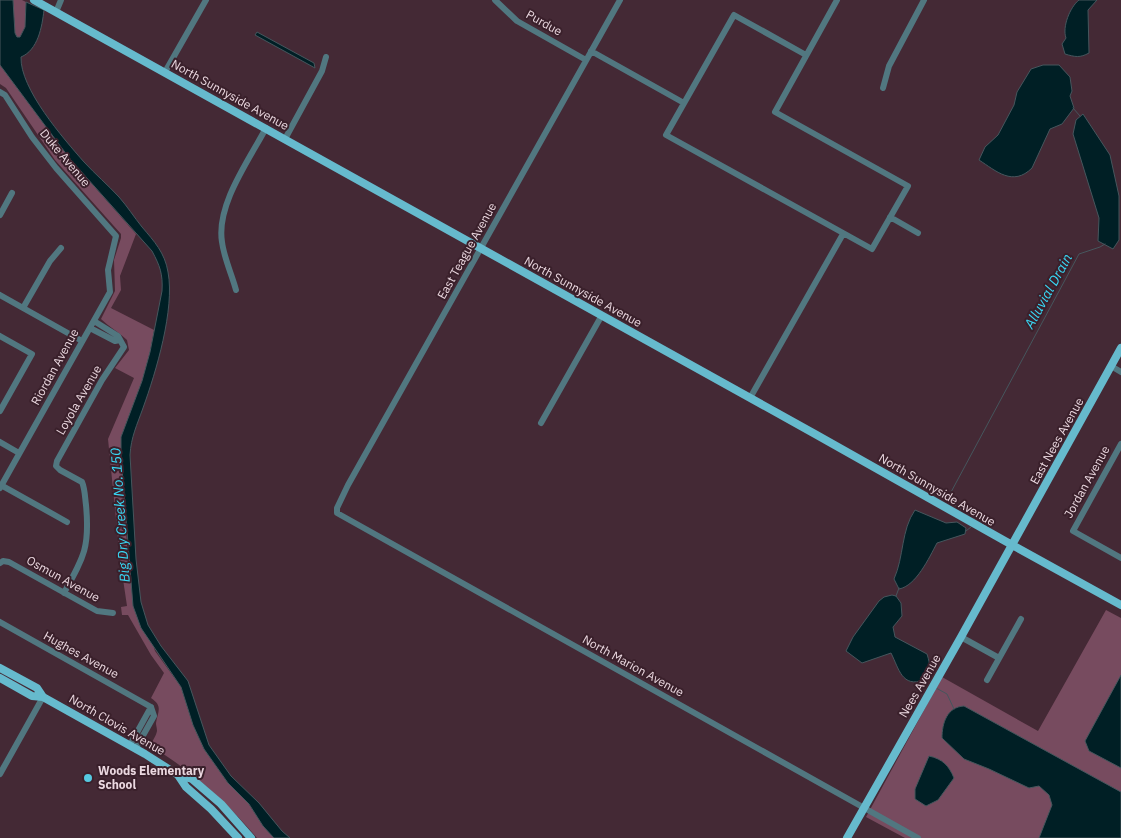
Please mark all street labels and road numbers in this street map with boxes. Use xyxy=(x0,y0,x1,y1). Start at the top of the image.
street label: Purdue xyxy=(524,7,565,39)
street label: North Sunnyside Avenue xyxy=(169,56,292,133)
street label: Duke Avenue xyxy=(37,126,94,190)
street label: East Teague Avenue xyxy=(434,200,499,302)
street label: North Sunnyside Avenue xyxy=(522,253,645,330)
street label: Riordan Avenue xyxy=(27,326,82,407)
street label: Loyola Avenue xyxy=(53,362,105,437)
street label: East Nees Avenue xyxy=(1027,395,1087,487)
street label: Jordan Avenue xyxy=(1061,443,1113,520)
street label: North Sunnyside Avenue xyxy=(876,450,999,529)
street label: Osmun Avenue xyxy=(24,552,103,605)
street label: Hughes Avenue xyxy=(41,628,122,682)
street label: North Marion Avenue xyxy=(580,631,687,700)
street label: Nees Avenue xyxy=(895,651,944,720)
street label: North Clovis Avenue xyxy=(67,691,168,758)

